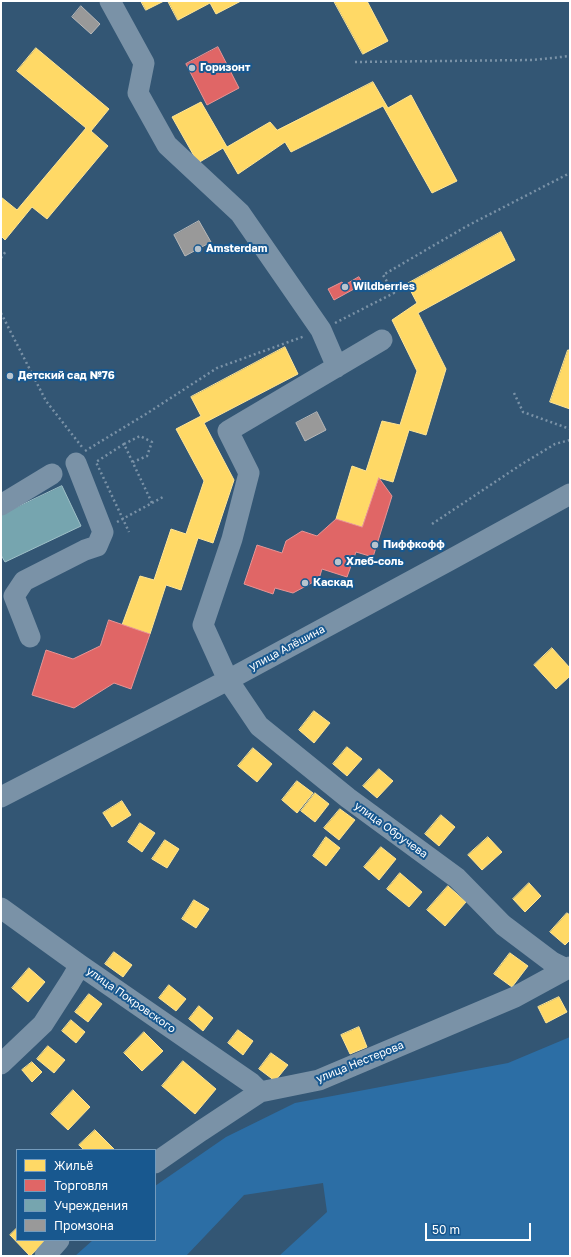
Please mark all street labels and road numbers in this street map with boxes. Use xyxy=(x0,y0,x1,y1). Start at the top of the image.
street label: улица Алёшина xyxy=(247,622,327,674)
street label: улица Обручева xyxy=(352,799,430,861)
street label: улица Покровского xyxy=(84,964,178,1036)
street label: улица Нестерова xyxy=(314,1038,406,1086)

